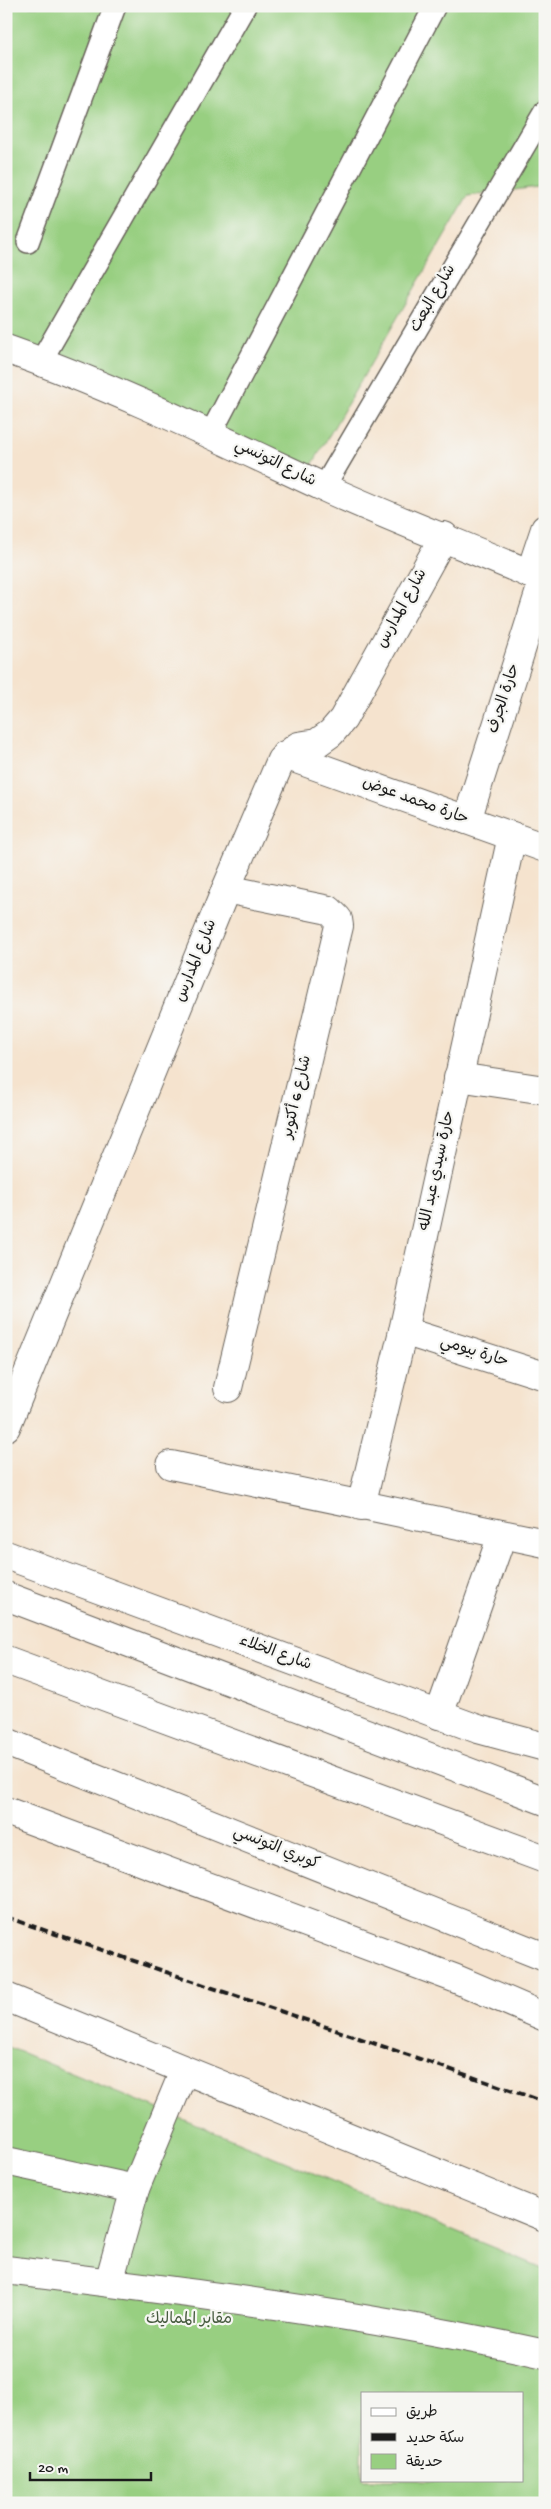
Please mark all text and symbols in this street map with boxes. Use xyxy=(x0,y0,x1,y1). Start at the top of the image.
street label: شارع البعث xyxy=(407,262,461,336)
street label: شارع التونسي xyxy=(230,436,319,494)
street label: شارع المدارس xyxy=(374,566,432,652)
street label: حارة الجرف xyxy=(485,662,525,736)
street label: حارة محمد عوض xyxy=(359,774,471,830)
street label: شارع المدارس xyxy=(172,917,222,1005)
street label: شارع 6 أكتوبر xyxy=(277,1053,317,1142)
street label: حارة سيدي عبد الله xyxy=(416,1109,460,1233)
street label: حارة بيومي xyxy=(437,1333,510,1375)
street label: شارع الخلاء xyxy=(236,1632,314,1676)
street label: كوبري التونسي xyxy=(229,1823,322,1877)
park label: مقابر المماليك xyxy=(146,2311,232,2330)
legend xyxy=(361,2392,524,2482)
text: طريق xyxy=(406,2404,438,2422)
text: سكة حديد xyxy=(406,2430,464,2448)
scale bar xyxy=(30,2449,151,2481)
text: حديقة xyxy=(406,2454,443,2472)
text: 20 m xyxy=(38,2460,68,2478)

